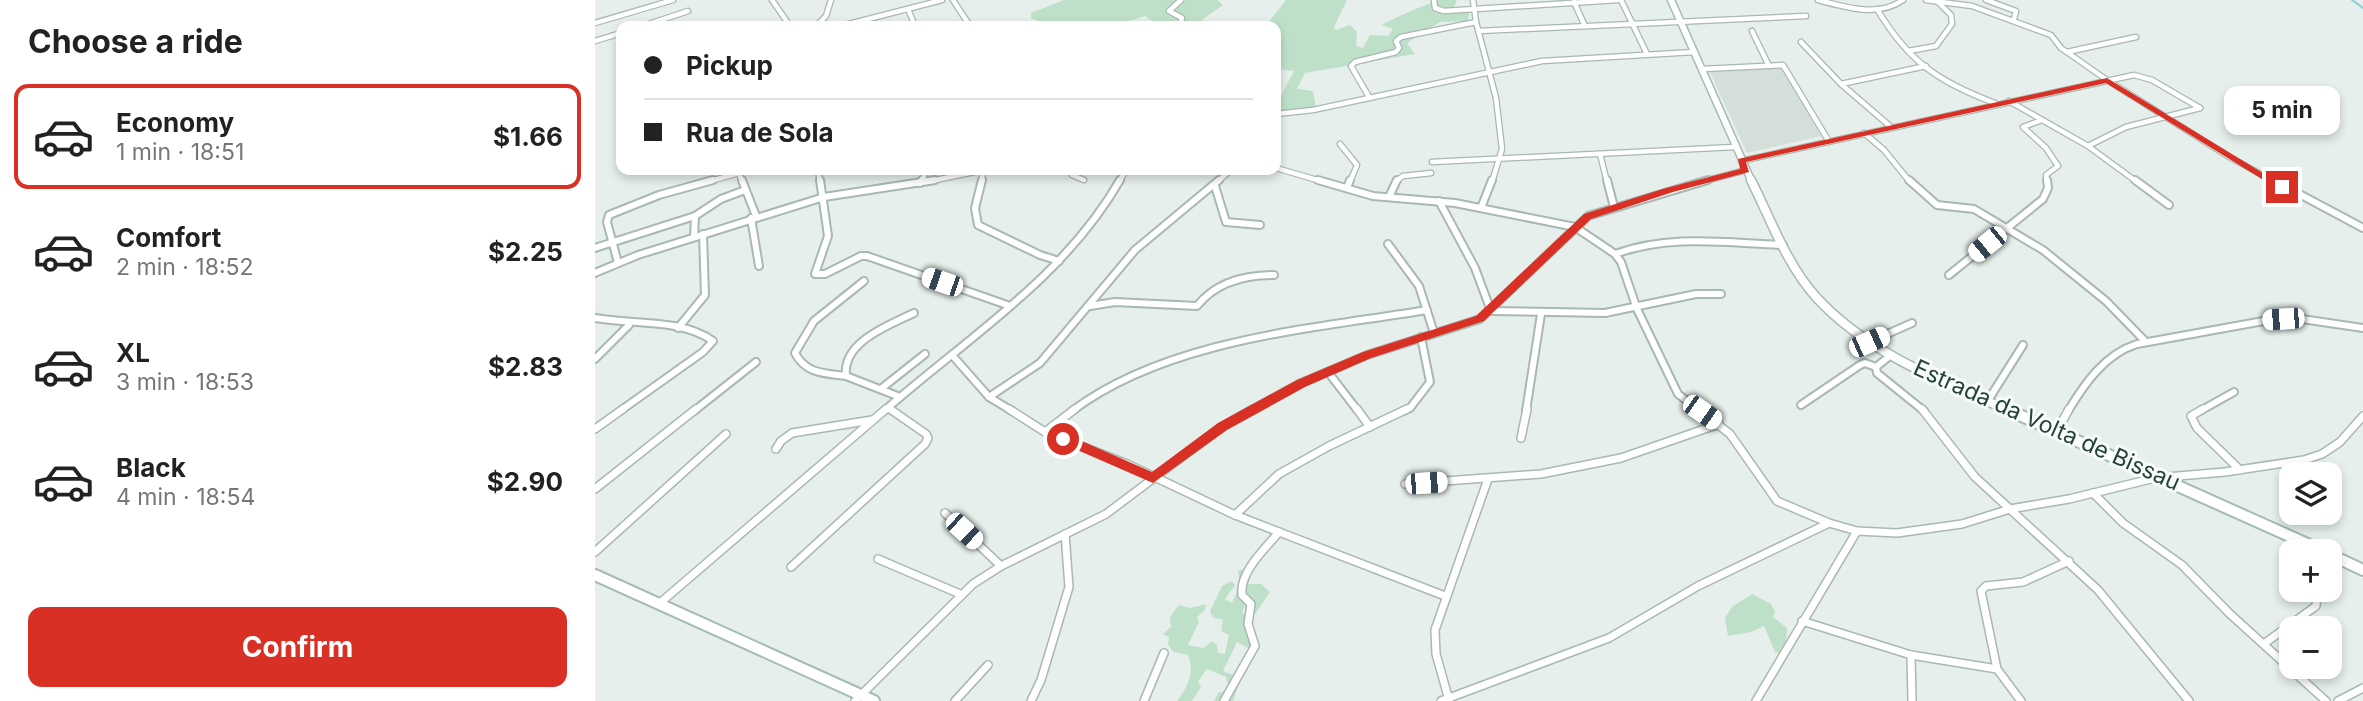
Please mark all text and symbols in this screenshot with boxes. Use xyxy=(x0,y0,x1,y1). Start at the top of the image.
text: Choose a ride xyxy=(28,22,243,61)
text: Pickup xyxy=(686,50,773,81)
callout: 5 min xyxy=(2224,86,2340,134)
text: 5 min xyxy=(2251,96,2313,124)
icon: car xyxy=(32,105,95,168)
text: Economy xyxy=(116,107,234,138)
text: Rua de Sola xyxy=(686,117,834,148)
text: $1.66 xyxy=(493,121,563,152)
text: 1 min · 18:51 xyxy=(116,138,244,166)
route end xyxy=(2266,171,2298,203)
icon: car xyxy=(32,220,95,283)
text: Comfort xyxy=(116,222,221,253)
car xyxy=(1965,223,2010,265)
text: $2.25 xyxy=(488,236,563,267)
text: 2 min · 18:52 xyxy=(116,253,254,281)
car xyxy=(919,265,966,299)
car xyxy=(2262,307,2305,331)
car xyxy=(1846,324,1893,360)
icon: car xyxy=(32,335,95,398)
text: XL xyxy=(116,337,150,368)
text: $2.83 xyxy=(488,351,563,382)
street label: Estrada da Volta de Bissau xyxy=(1909,353,2185,497)
text: 3 min · 18:53 xyxy=(116,368,254,396)
car xyxy=(1679,391,1726,433)
route start xyxy=(1047,423,1079,455)
icon: car xyxy=(32,450,95,513)
text: Black xyxy=(116,452,186,483)
map controls xyxy=(2279,462,2342,679)
button: layers xyxy=(2279,462,2342,525)
text: $2.90 xyxy=(487,466,563,497)
car xyxy=(1405,471,1448,495)
text: 4 min · 18:54 xyxy=(116,483,255,511)
car xyxy=(942,509,987,553)
button: + xyxy=(2279,539,2342,602)
button: Confirm xyxy=(28,607,567,687)
button: − xyxy=(2279,616,2342,679)

